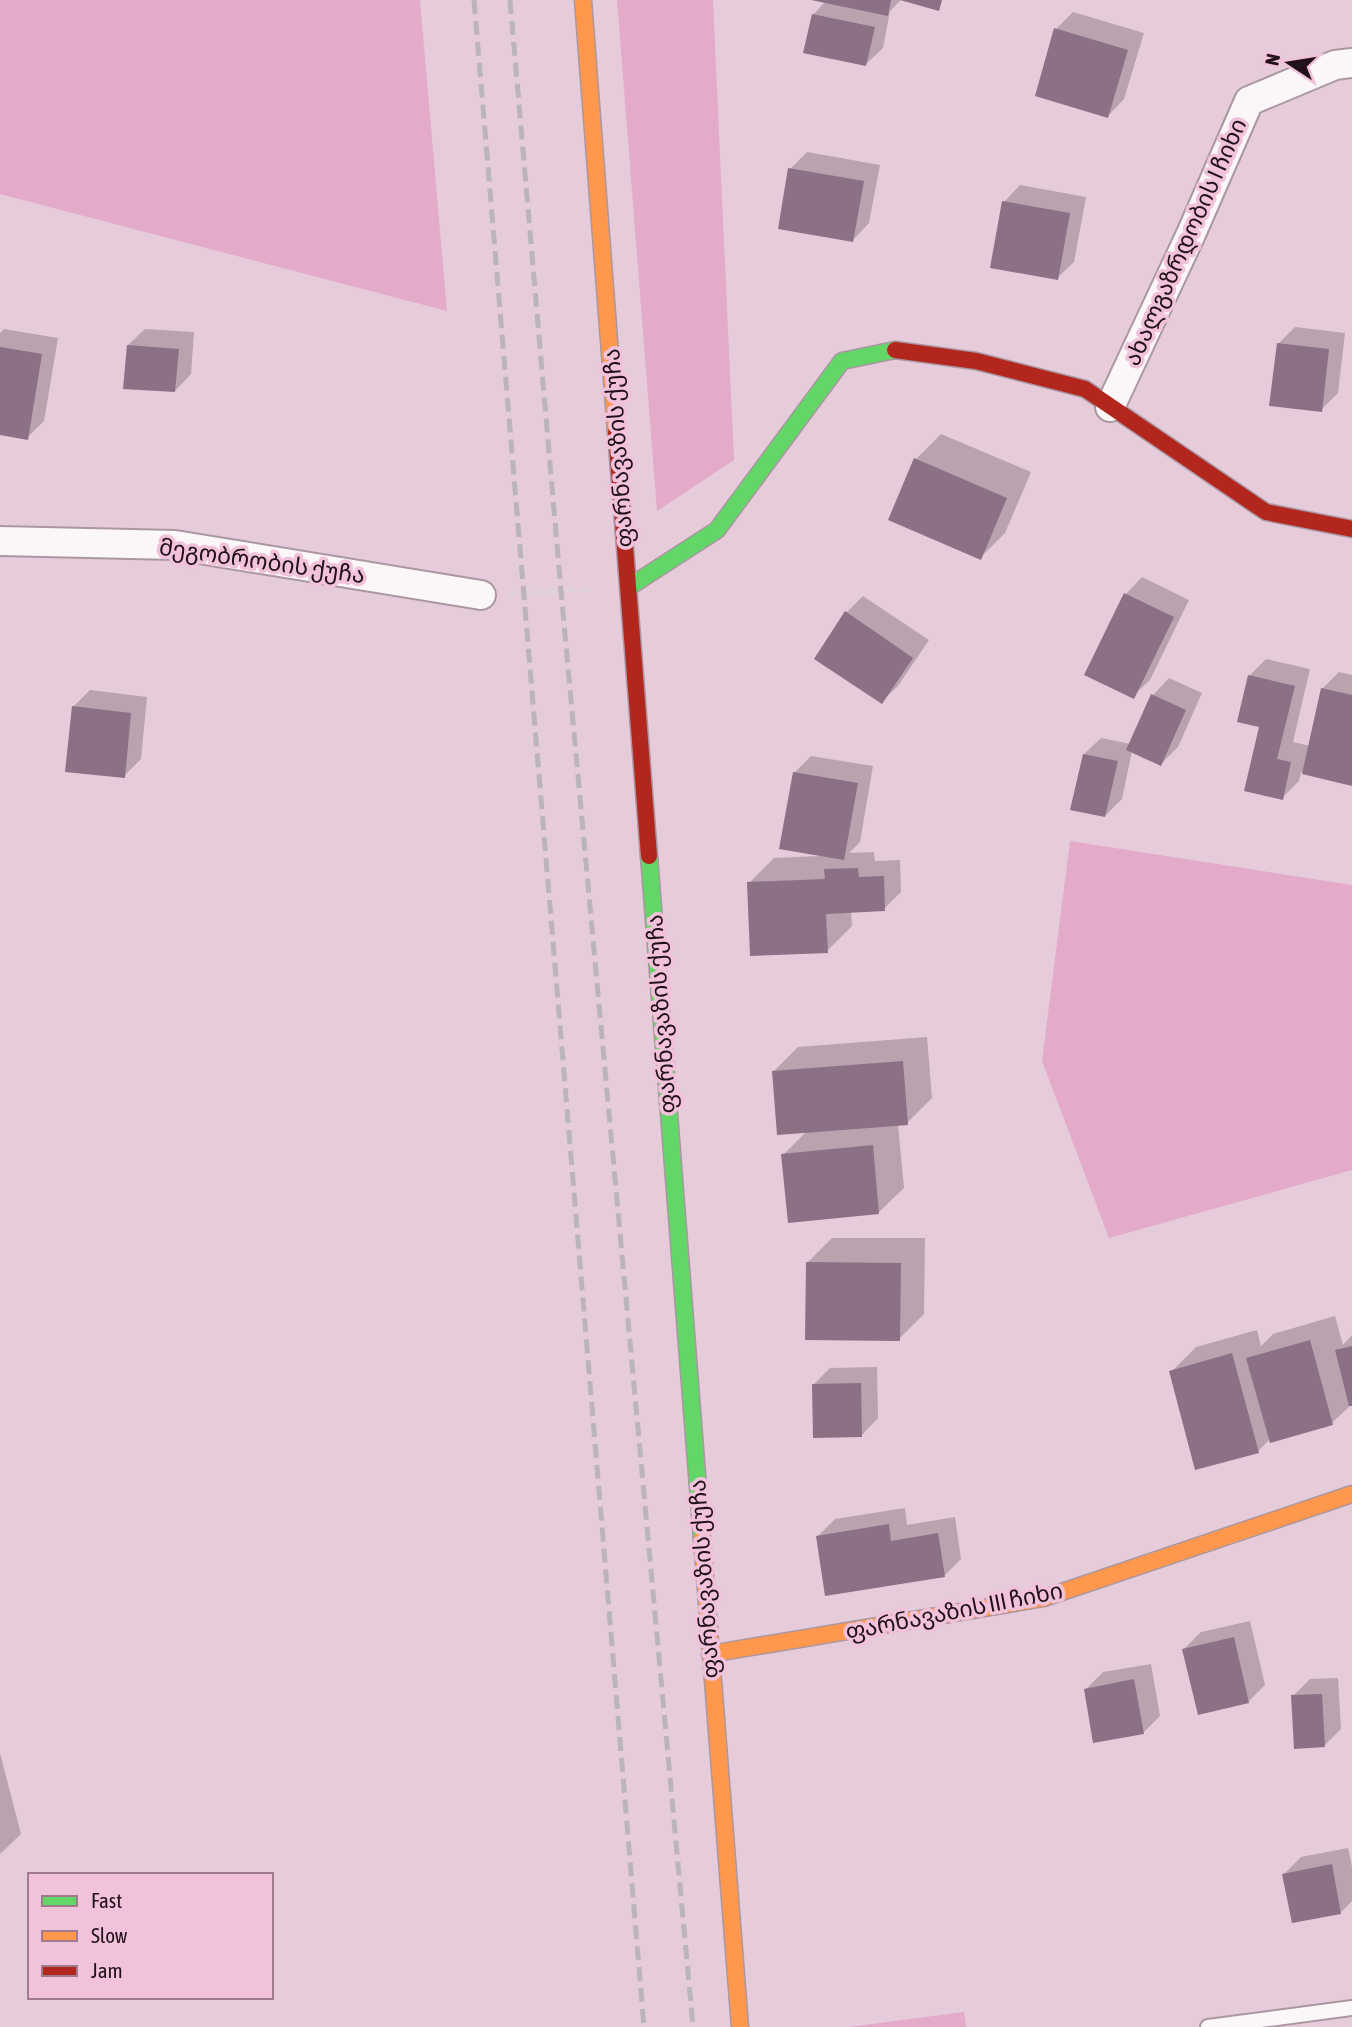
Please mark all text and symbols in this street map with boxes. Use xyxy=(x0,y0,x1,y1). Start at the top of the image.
north arrow xyxy=(1254,28,1324,98)
text: N xyxy=(1260,52,1284,67)
street label: ახალგაზრდობის I ჩიხი xyxy=(1119,114,1252,370)
street label: ფარნავაზის ქუჩა xyxy=(598,347,639,549)
street label: მეგობრობის ქუჩა xyxy=(157,534,367,589)
street label: ფარნავაზის ქუჩა xyxy=(641,913,682,1115)
street label: ფარნავაზის ქუჩა xyxy=(684,1478,725,1680)
street label: ფარნავაზის III ჩიხი xyxy=(843,1577,1065,1646)
legend xyxy=(28,1873,273,1999)
text: Fast xyxy=(91,1888,122,1912)
text: Slow xyxy=(91,1923,128,1947)
text: Jam xyxy=(91,1958,123,1982)

